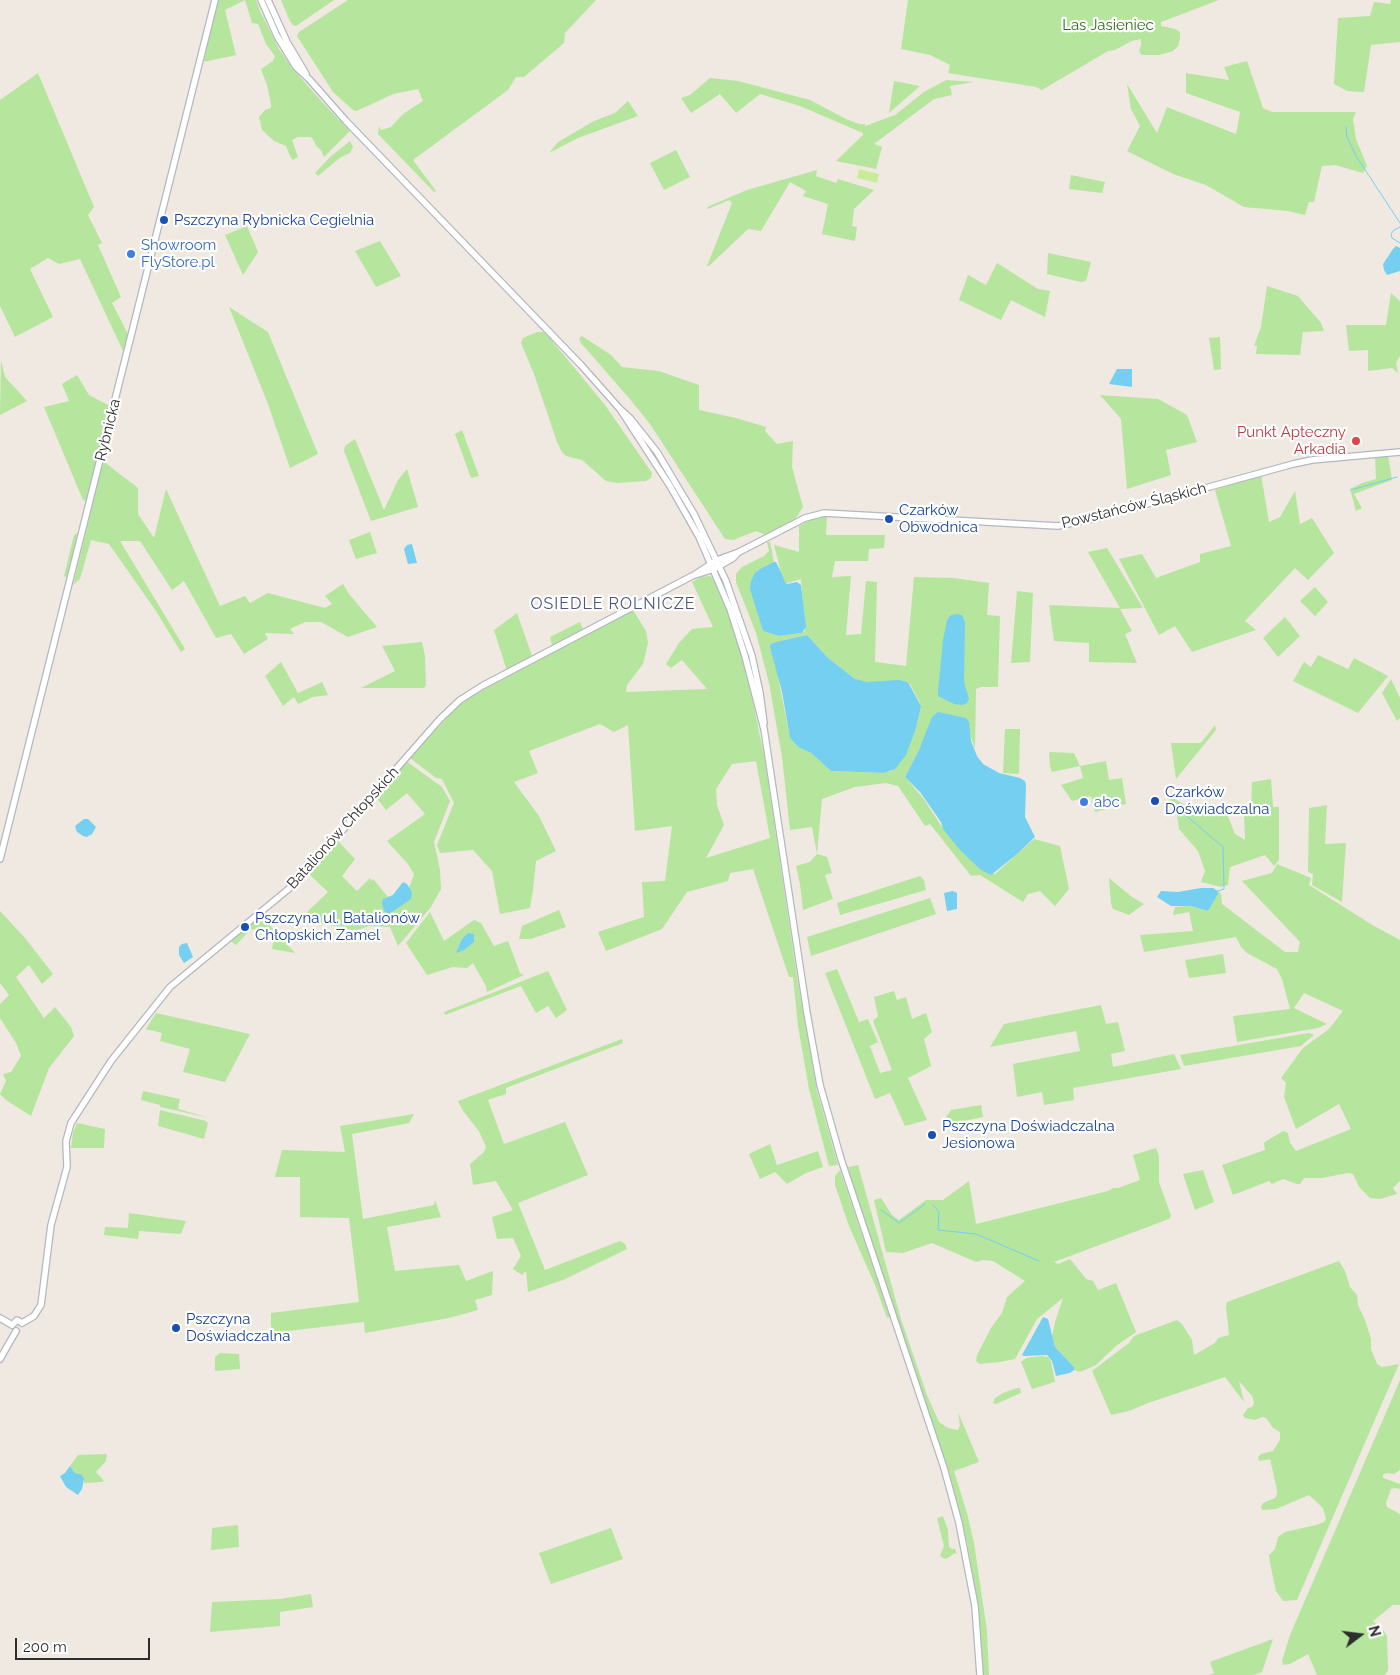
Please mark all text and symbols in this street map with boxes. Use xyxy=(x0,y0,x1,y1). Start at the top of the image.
park label: Las Jasieniec xyxy=(1062,16,1154,34)
place label: Pszczyna Rybnicka Cegielnia xyxy=(174,211,374,229)
marker: Pszczyna Rybnicka Cegielnia xyxy=(158,214,170,226)
place label: Showroom FlyStore.pl xyxy=(141,236,216,271)
marker: Showroom FlyStore.pl xyxy=(125,248,137,260)
street label: Rybnicka xyxy=(92,397,124,463)
place label: Punkt Apteczny Arkadia xyxy=(1237,423,1346,458)
marker: Punkt Apteczny Arkadia xyxy=(1350,435,1362,447)
street label: Powstańców Śląskich xyxy=(1060,479,1208,533)
place label: Czarków Obwodnica xyxy=(899,501,978,536)
marker: Czarków Obwodnica xyxy=(883,513,895,525)
district label: OSIEDLE ROLNICZE xyxy=(529,594,697,614)
street label: Batalionów Chłopskich xyxy=(283,763,403,893)
place label: Czarków Doświadczalna xyxy=(1165,783,1270,818)
place label: abc xyxy=(1094,793,1120,811)
marker: Czarków Doświadczalna xyxy=(1149,795,1161,807)
marker: abc xyxy=(1078,796,1090,808)
place label: Pszczyna ul. Batalionów Chłopskich Zamel xyxy=(255,909,420,944)
marker: Pszczyna ul. Batalionów Chłopskich Zamel xyxy=(239,921,251,933)
place label: Pszczyna Doświadczalna Jesionowa xyxy=(942,1117,1115,1152)
marker: Pszczyna Doświadczalna Jesionowa xyxy=(926,1129,938,1141)
place label: Pszczyna Doświadczalna xyxy=(186,1310,291,1345)
marker: Pszczyna Doświadczalna xyxy=(170,1322,182,1334)
north arrow xyxy=(1335,1610,1385,1660)
text: N xyxy=(1365,1624,1384,1638)
scale bar xyxy=(18,1628,152,1660)
text: 200 m xyxy=(23,1638,67,1656)

